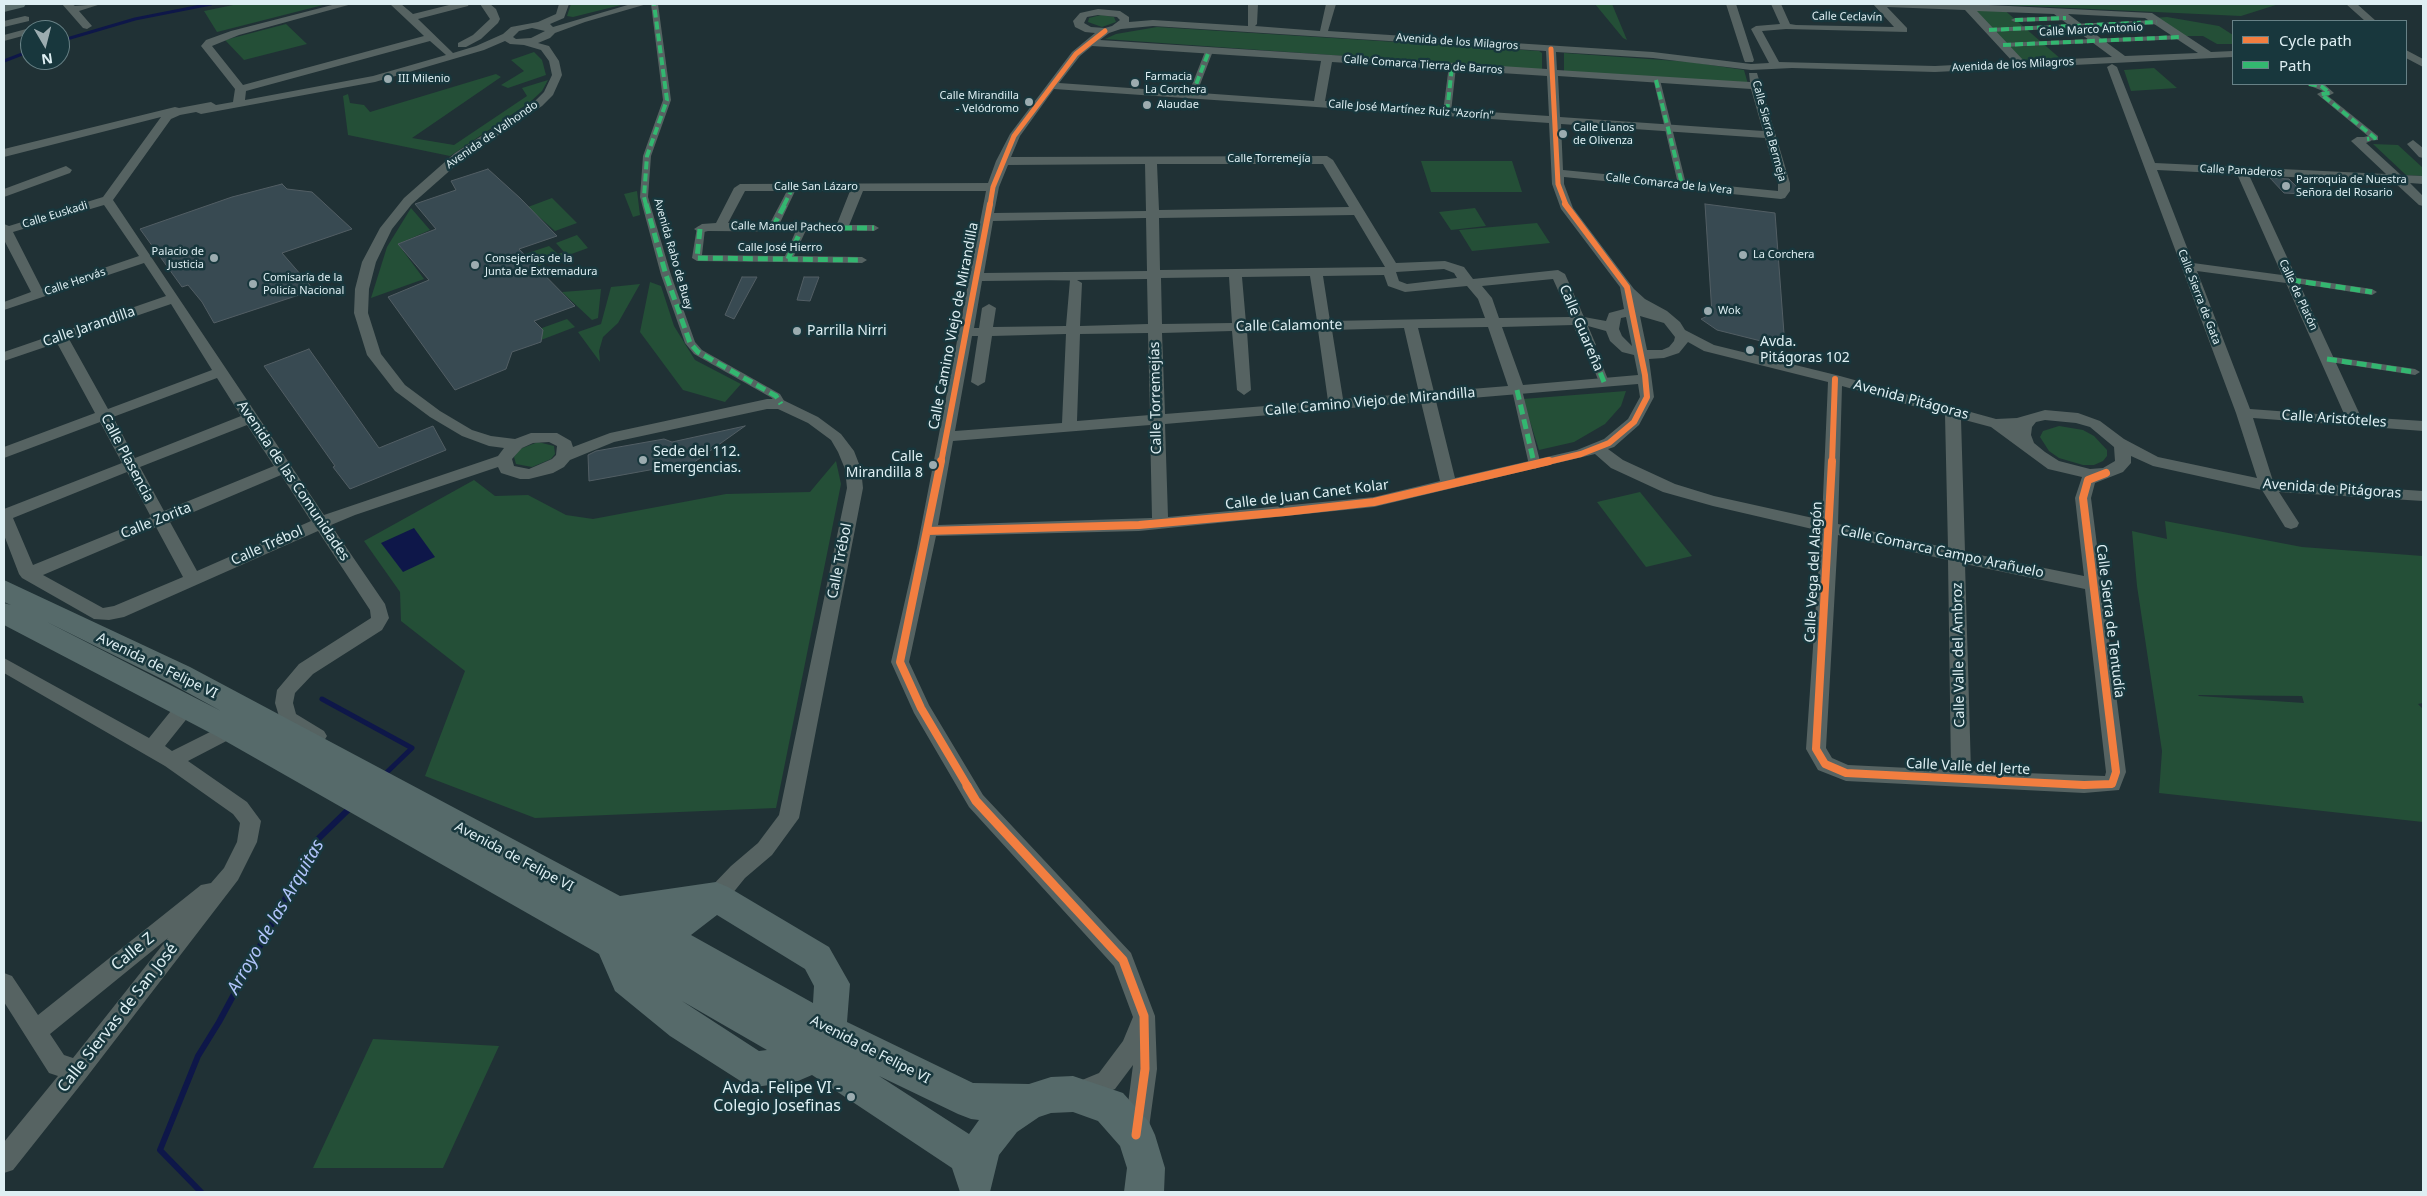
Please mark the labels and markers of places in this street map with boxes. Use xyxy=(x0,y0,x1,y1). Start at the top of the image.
place label: Farmacia La Corchera xyxy=(1145,70,1207,96)
place label: III Milenio xyxy=(398,72,450,86)
marker: III Milenio xyxy=(382,73,394,85)
marker: Farmacia La Corchera xyxy=(1129,77,1141,89)
place label: Calle Mirandilla - Velódromo xyxy=(940,89,1019,115)
marker: Calle Mirandilla - Velódromo xyxy=(1023,96,1035,108)
place label: Alaudae xyxy=(1157,98,1199,112)
marker: Alaudae xyxy=(1141,99,1153,111)
place label: Calle Llanos de Olivenza xyxy=(1573,121,1634,147)
marker: Calle Llanos de Olivenza xyxy=(1557,128,1569,140)
place label: Parroquia de Nuestra Señora del Rosario xyxy=(2296,173,2407,199)
marker: Parroquia de Nuestra Señora del Rosario xyxy=(2280,180,2292,192)
place label: Palacio de Justicia xyxy=(152,245,204,271)
place label: La Corchera xyxy=(1753,248,1815,262)
marker: La Corchera xyxy=(1737,249,1749,261)
marker: Palacio de Justicia xyxy=(208,252,220,264)
place label: Consejerías de la Junta de Extremadura xyxy=(485,252,597,278)
marker: Consejerías de la Junta de Extremadura xyxy=(469,259,481,271)
place label: Comisaría de la Policía Nacional xyxy=(263,271,344,297)
marker: Comisaría de la Policía Nacional xyxy=(247,278,259,290)
place label: Wok xyxy=(1718,304,1741,318)
marker: Wok xyxy=(1702,305,1714,317)
place label: Parrilla Nirri xyxy=(807,323,887,339)
marker: Parrilla Nirri xyxy=(791,325,803,337)
place label: Avda. Pitágoras 102 xyxy=(1760,334,1850,367)
marker: Avda. Pitágoras 102 xyxy=(1744,344,1756,356)
place label: Sede del 112. Emergencias. xyxy=(653,444,741,477)
place label: Calle Mirandilla 8 xyxy=(846,449,923,482)
marker: Sede del 112. Emergencias. xyxy=(637,454,649,466)
marker: Calle Mirandilla 8 xyxy=(927,459,939,471)
place label: Avda. Felipe VI - Colegio Josefinas xyxy=(713,1078,841,1116)
marker: Avda. Felipe VI - Colegio Josefinas xyxy=(845,1091,857,1103)

